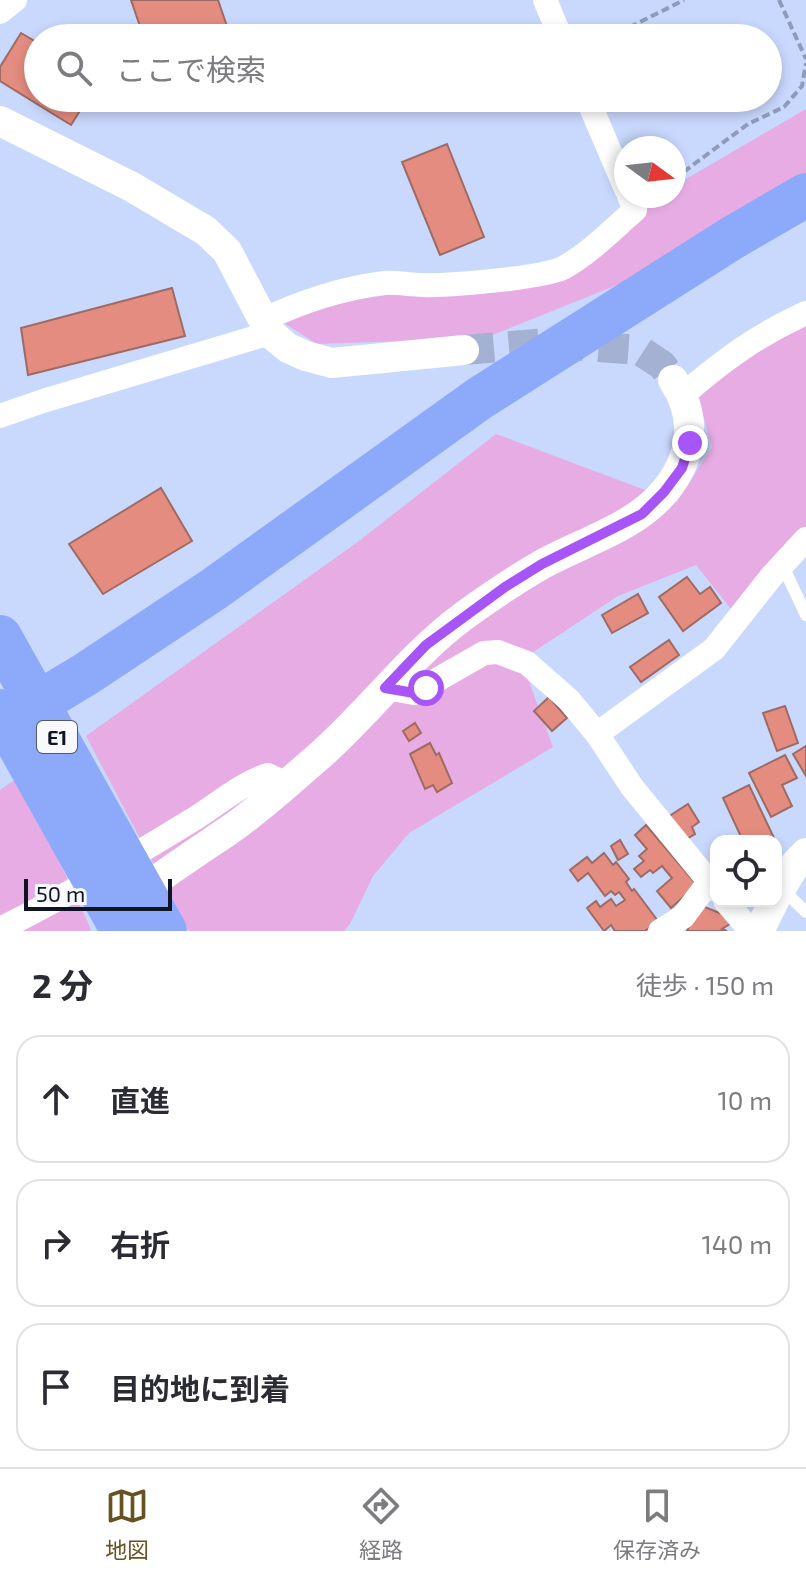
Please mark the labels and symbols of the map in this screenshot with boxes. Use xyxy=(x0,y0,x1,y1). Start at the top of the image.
north arrow xyxy=(614,136,686,208)
route end xyxy=(672,425,708,461)
route start xyxy=(408,670,444,706)
road number: E1 xyxy=(37,721,77,753)
scale bar xyxy=(24,875,172,911)

